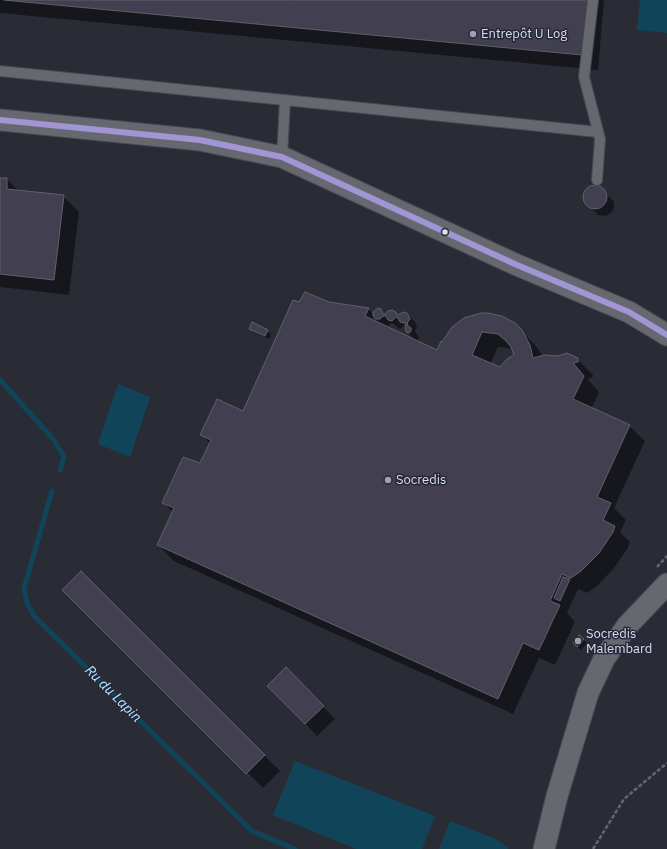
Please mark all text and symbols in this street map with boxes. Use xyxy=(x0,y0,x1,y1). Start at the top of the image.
place label: Entrepôt U Log xyxy=(481,26,567,42)
marker: Entrepôt U Log xyxy=(468,29,478,39)
unlabelled marker xyxy=(440,227,450,237)
place label: Socredis xyxy=(396,472,446,488)
marker: Socredis xyxy=(383,475,393,485)
place label: Socredis Malembard xyxy=(586,626,652,657)
marker: Socredis Malembard xyxy=(573,636,583,646)
water label: Ru du Lapin xyxy=(81,662,145,726)

